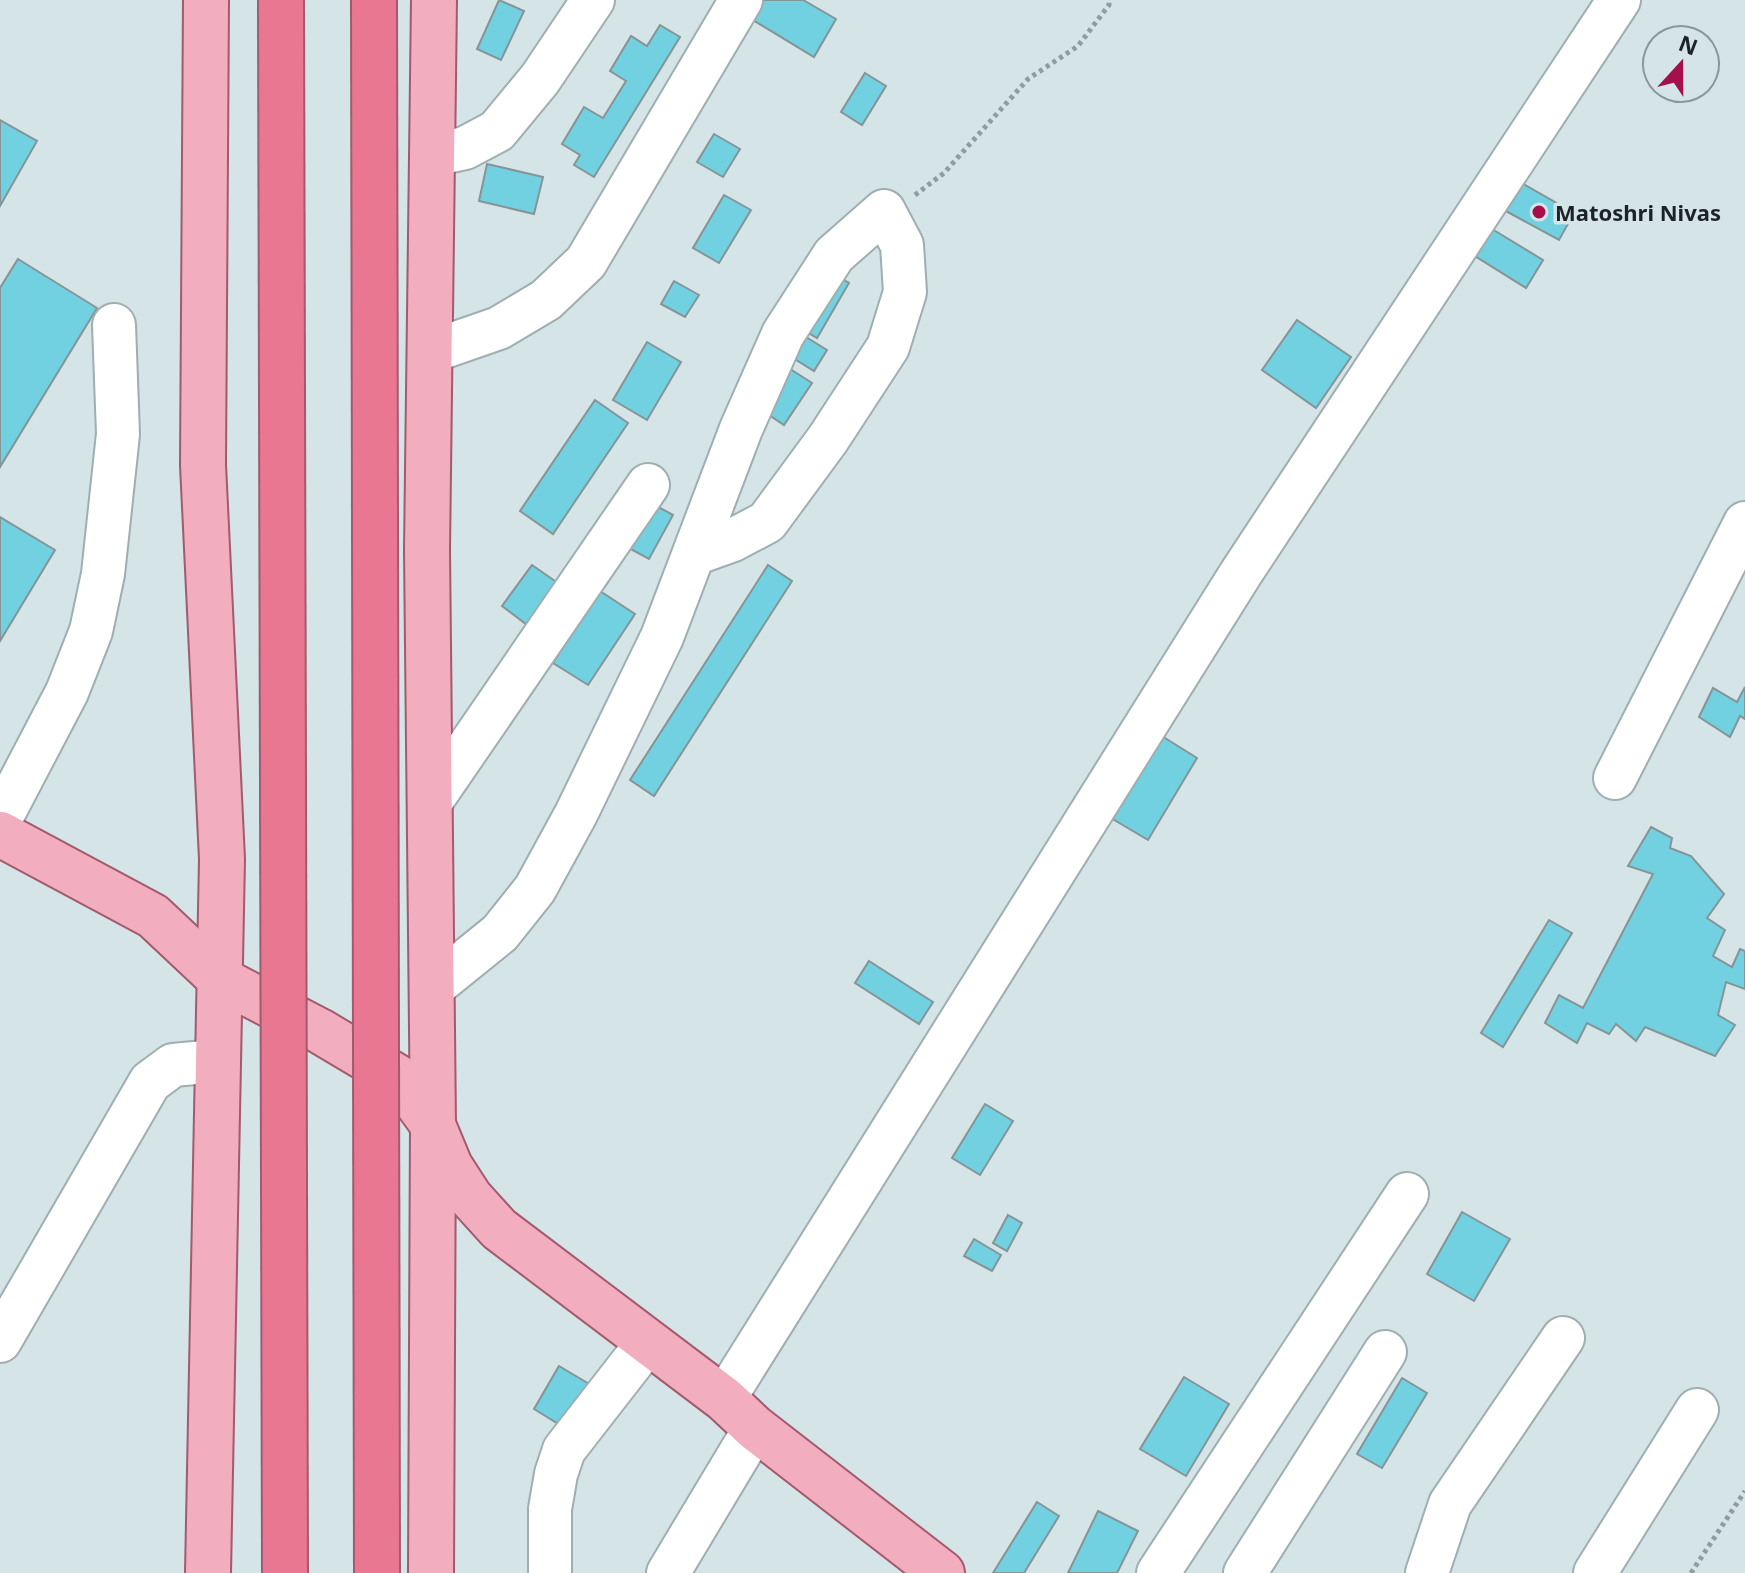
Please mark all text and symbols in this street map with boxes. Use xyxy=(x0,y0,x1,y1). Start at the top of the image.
north arrow xyxy=(1641,24,1721,104)
text: N xyxy=(1675,27,1702,62)
place label: Matoshri Nivas xyxy=(1555,197,1721,227)
marker: Matoshri Nivas xyxy=(1530,203,1548,221)

